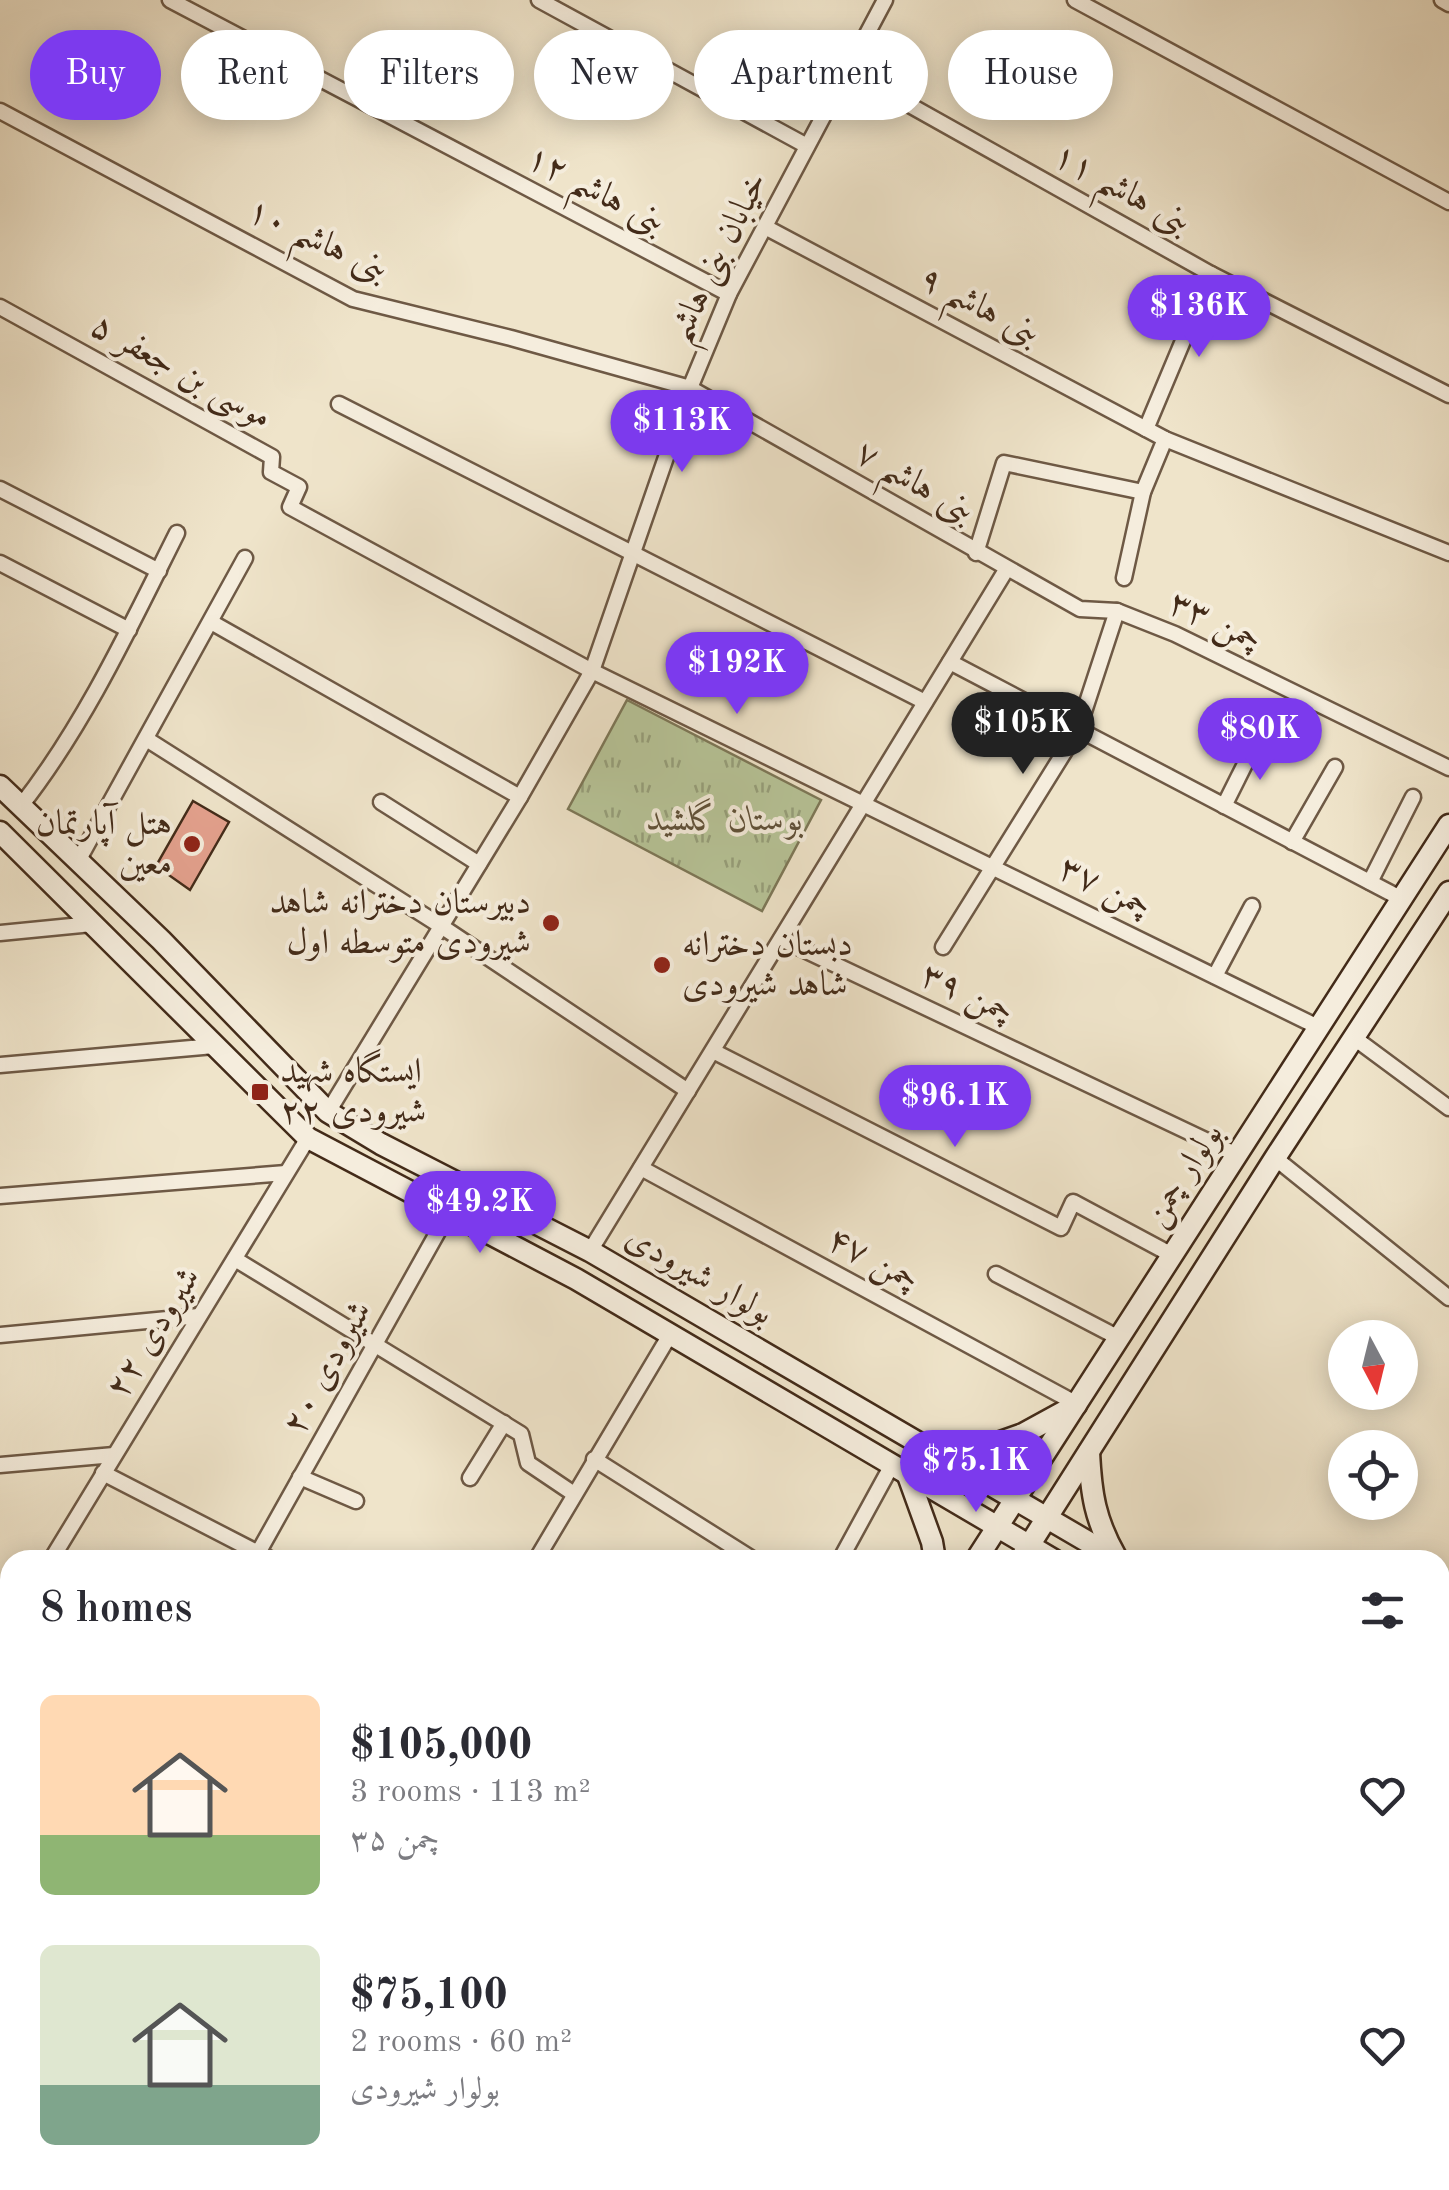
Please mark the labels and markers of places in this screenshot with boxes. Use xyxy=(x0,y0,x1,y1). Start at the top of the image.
pin: $136K xyxy=(1129,275,1269,360)
pin: $113K xyxy=(612,390,752,475)
pin: $192K xyxy=(667,632,807,717)
pin: $105K xyxy=(953,692,1093,777)
pin: $80K xyxy=(1201,698,1319,783)
place label: هتل آپارتمان معین xyxy=(36,802,172,883)
marker: هتل آپارتمان معین xyxy=(181,833,203,855)
place label: دبیرستان دخترانه شاهد شیرودی متوسطه اول xyxy=(269,886,531,963)
marker: دبیرستان دخترانه شاهد شیرودی متوسطه اول xyxy=(540,912,562,934)
place label: دبستان دخترانه شاهد شیرودی xyxy=(682,928,853,1004)
marker: دبستان دخترانه شاهد شیرودی xyxy=(651,954,673,976)
place label: ایستگاه شهید شیرودی ۲۲ xyxy=(280,1048,426,1131)
pin: $96.1K xyxy=(874,1065,1036,1150)
marker: ایستگاه شهید شیرودی ۲۲ xyxy=(249,1081,271,1103)
pin: $49.2K xyxy=(399,1171,561,1256)
pin: $75.1K xyxy=(895,1430,1057,1515)

